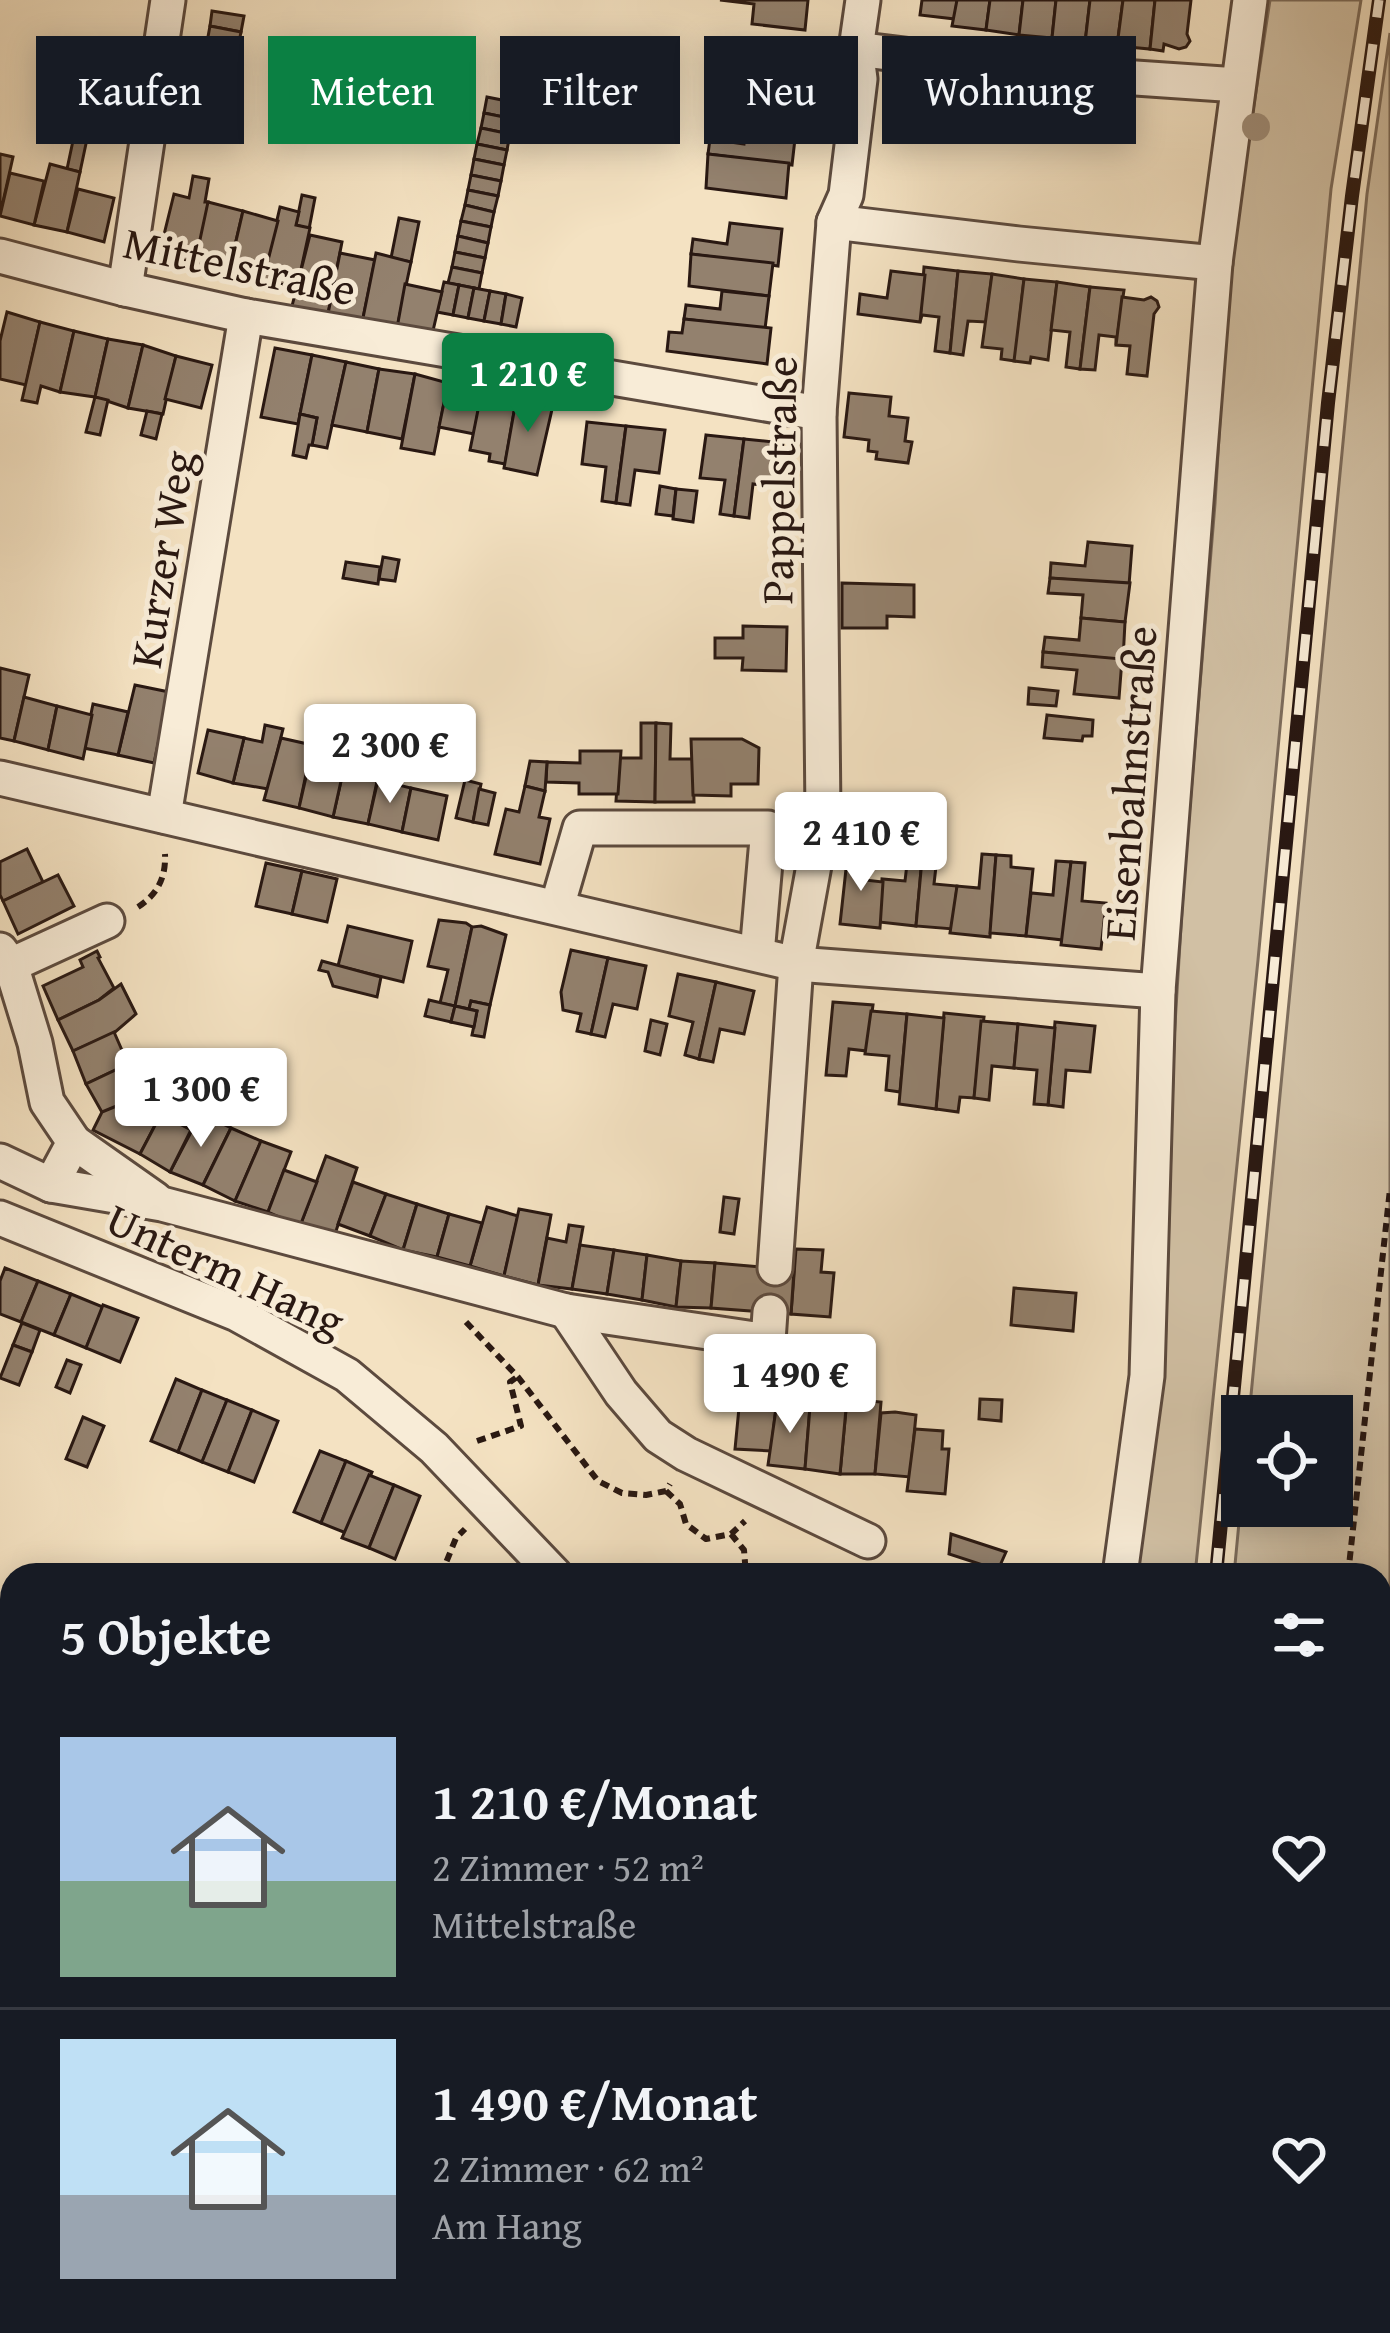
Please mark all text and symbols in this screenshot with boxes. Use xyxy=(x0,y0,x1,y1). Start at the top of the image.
chip: Kaufen xyxy=(36,36,244,144)
chip: Mieten xyxy=(268,36,476,144)
chip: Filter xyxy=(500,36,680,144)
chip: Neu xyxy=(704,36,858,144)
chip: Wohnung xyxy=(882,36,1136,144)
street label: Mittelstraße xyxy=(118,209,362,321)
pin: 1 210 € xyxy=(417,333,639,435)
text: 1 210 € xyxy=(469,343,587,400)
street label: Pappelstraße xyxy=(743,355,813,605)
street label: Kurzer Weg xyxy=(112,445,210,672)
street label: Eisenbahnstraße xyxy=(1086,623,1172,943)
pin: 2 300 € xyxy=(279,704,501,806)
text: 2 300 € xyxy=(331,714,449,771)
pin: 2 410 € xyxy=(750,792,972,894)
text: 2 410 € xyxy=(802,802,920,859)
pin: 1 300 € xyxy=(90,1048,312,1150)
text: 1 300 € xyxy=(142,1058,260,1115)
street label: Unterm Hang xyxy=(96,1185,356,1353)
pin: 1 490 € xyxy=(679,1334,901,1436)
text: 1 490 € xyxy=(731,1344,849,1401)
map controls xyxy=(1221,1395,1353,1527)
button: locate xyxy=(1221,1395,1353,1527)
text: 5 Objekte xyxy=(60,1598,271,1673)
icon: filters xyxy=(1266,1602,1332,1668)
text: 1 210 €/Monat xyxy=(432,1763,758,1838)
icon: home xyxy=(156,1785,300,1929)
icon: heart xyxy=(1266,1824,1332,1890)
text: 2 Zimmer · 52 m² xyxy=(432,1838,704,1895)
text: Mittelstraße xyxy=(432,1895,636,1952)
text: 1 490 €/Monat xyxy=(432,2064,758,2139)
icon: home xyxy=(156,2087,300,2231)
icon: heart xyxy=(1266,2126,1332,2192)
text: 2 Zimmer · 62 m² xyxy=(432,2139,704,2196)
text: Am Hang xyxy=(432,2196,582,2253)

